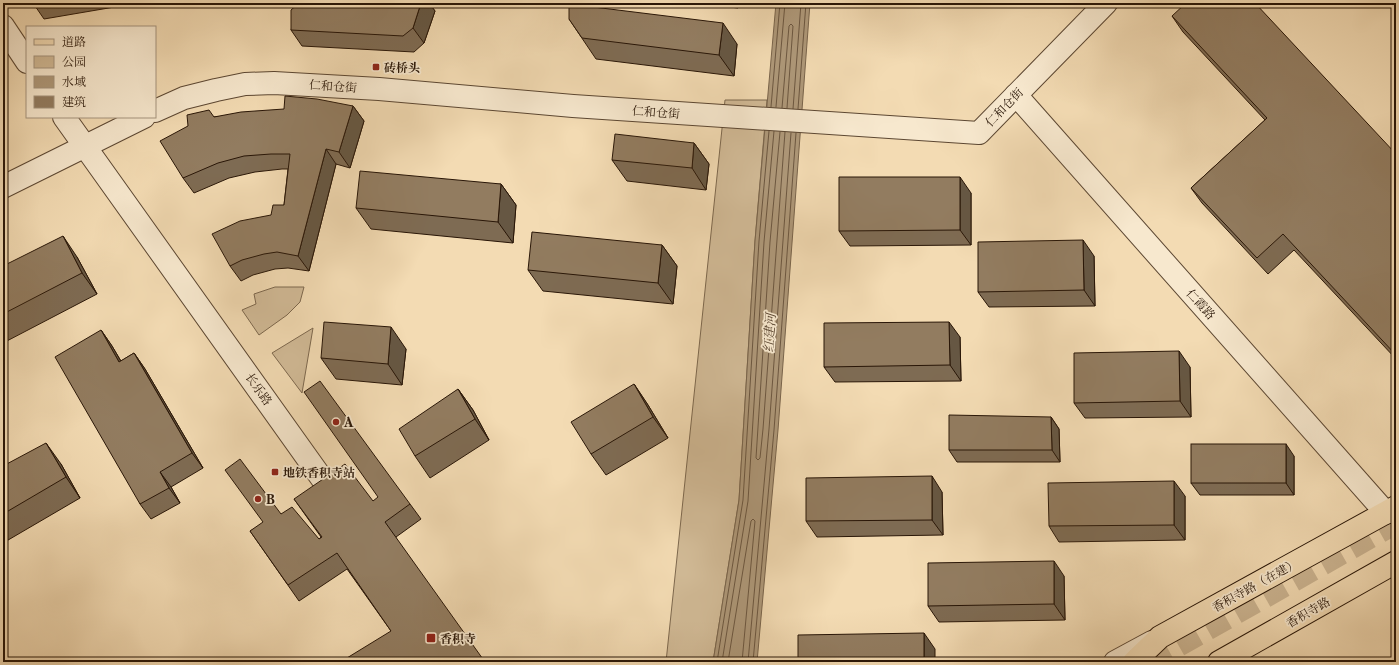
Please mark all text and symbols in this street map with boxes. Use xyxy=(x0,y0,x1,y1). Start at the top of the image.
legend xyxy=(26,26,156,118)
text: 道路 xyxy=(62,34,86,49)
text: 公园 xyxy=(62,54,86,69)
place label: 砖桥头 xyxy=(384,60,420,75)
marker: 砖桥头 xyxy=(371,62,381,72)
text: 水域 xyxy=(62,74,86,89)
street label: 仁和仓街 xyxy=(309,77,358,95)
street label: 仁和仓街 xyxy=(982,84,1027,129)
text: 建筑 xyxy=(62,94,86,109)
street label: 仁和仓街 xyxy=(632,103,681,121)
street label: 仁霞路 xyxy=(1183,286,1219,322)
water label: 红建河 xyxy=(760,311,778,353)
street label: 长乐路 xyxy=(243,370,275,408)
place label: A xyxy=(343,415,354,430)
marker: A xyxy=(331,417,341,427)
place label: 地铁香积寺站 xyxy=(283,465,355,480)
marker: 地铁香积寺站 xyxy=(270,467,280,477)
place label: B xyxy=(266,492,275,507)
marker: B xyxy=(253,494,263,504)
street label: 香积寺路（在建） xyxy=(1209,555,1301,615)
street label: 香积寺路 xyxy=(1283,594,1333,630)
place label: 香积寺 xyxy=(440,631,476,646)
marker: 香积寺 xyxy=(425,632,437,644)

